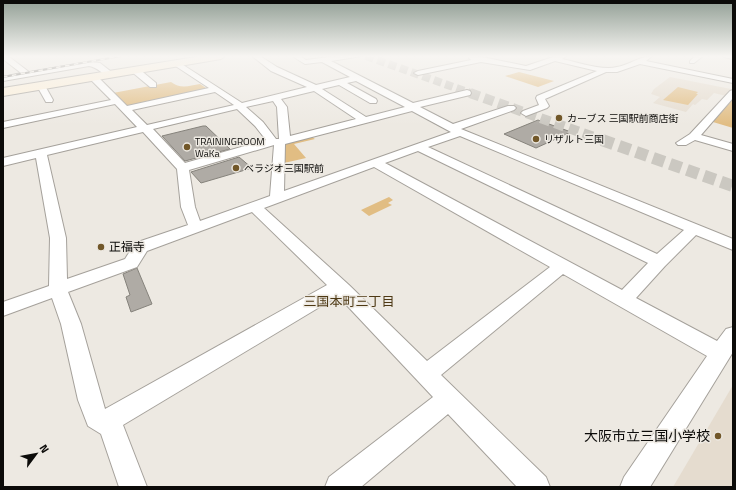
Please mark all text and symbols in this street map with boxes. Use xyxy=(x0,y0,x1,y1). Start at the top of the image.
place label: カーブス 三国駅前商店街 xyxy=(567,111,679,126)
marker: カーブス 三国駅前商店街 xyxy=(554,113,564,123)
place label: リザルト三国 xyxy=(544,132,604,147)
place label: TRAININGROOM WaKa xyxy=(195,134,265,161)
marker: リザルト三国 xyxy=(531,134,541,144)
marker: TRAININGROOM WaKa xyxy=(182,142,192,152)
place label: ベラジオ三国駅前 xyxy=(244,161,324,176)
marker: ベラジオ三国駅前 xyxy=(231,163,241,173)
place label: 正福寺 xyxy=(109,237,145,256)
marker: 正福寺 xyxy=(96,242,106,252)
district label: 三国本町三丁目 xyxy=(303,291,395,311)
place label: 大阪市立三国小学校 xyxy=(584,425,710,446)
marker: 大阪市立三国小学校 xyxy=(713,431,723,441)
north arrow xyxy=(16,434,56,474)
text: N xyxy=(36,441,53,456)

